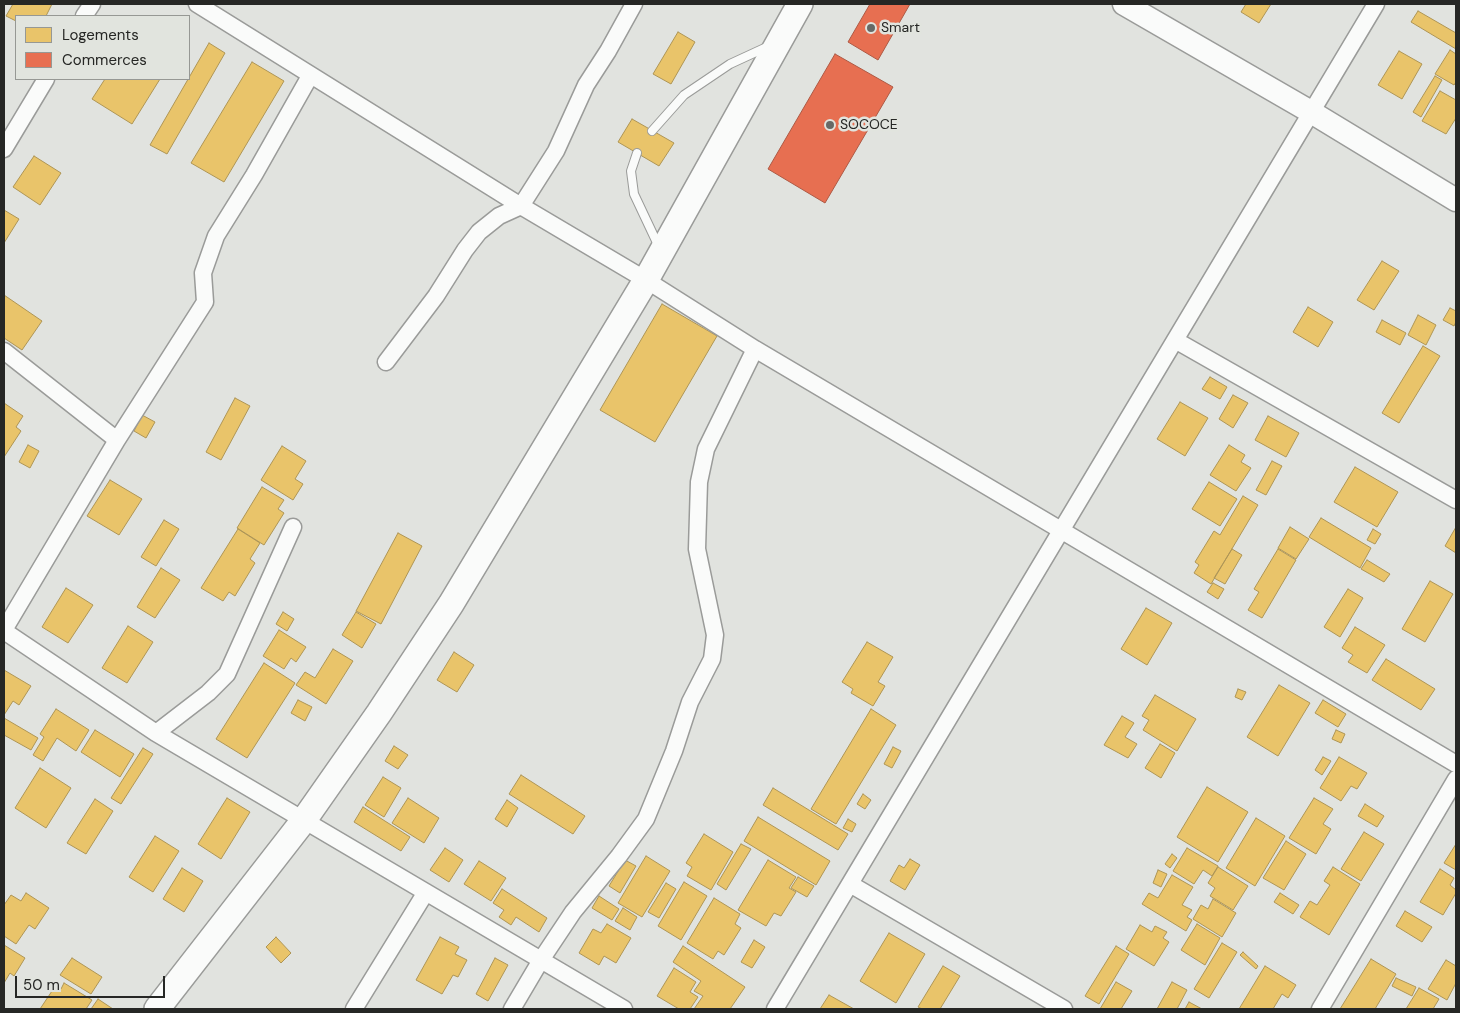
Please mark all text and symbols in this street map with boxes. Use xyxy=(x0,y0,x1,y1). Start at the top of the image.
legend xyxy=(15,15,190,80)
place label: Smart xyxy=(881,20,920,36)
marker: Smart xyxy=(865,22,877,34)
text: Logements xyxy=(62,25,139,45)
text: Commerces xyxy=(62,50,147,70)
place label: SOCOCE xyxy=(840,117,898,133)
marker: SOCOCE xyxy=(824,119,836,131)
scale bar xyxy=(18,966,168,998)
text: 50 m xyxy=(23,975,60,995)

